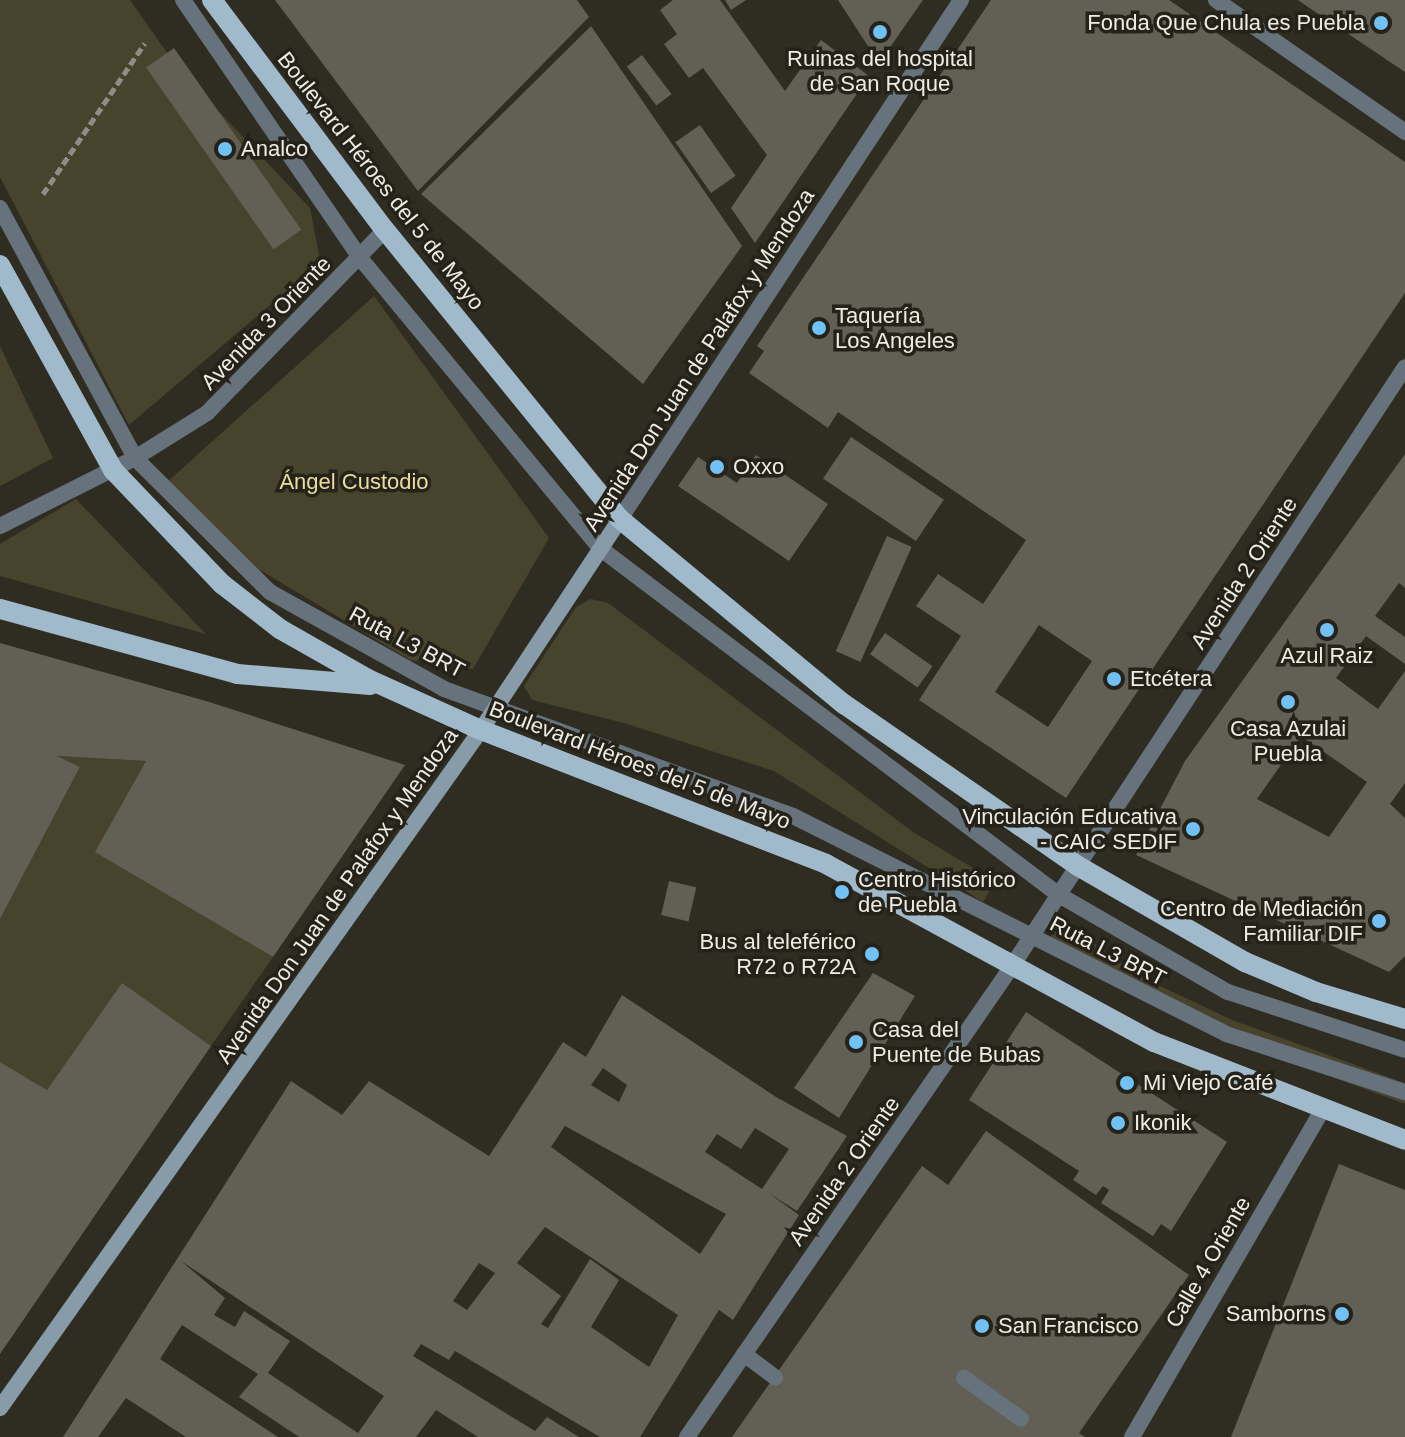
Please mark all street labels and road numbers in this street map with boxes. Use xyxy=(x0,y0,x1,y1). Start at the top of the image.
street label: Boulevard Héroes del 5 de Mayo xyxy=(272,47,490,315)
street label: Avenida Don Juan de Palafox y Mendoza xyxy=(578,184,820,536)
street label: Avenida 3 Oriente xyxy=(195,251,337,395)
street label: Avenida 2 Oriente xyxy=(1185,492,1303,654)
street label: Ruta L3 BRT xyxy=(345,601,469,683)
street label: Boulevard Héroes del 5 de Mayo xyxy=(486,695,794,835)
street label: Avenida Don Juan de Palafox y Mendoza xyxy=(211,723,463,1069)
street label: Ruta L3 BRT xyxy=(1046,910,1170,992)
street label: Avenida 2 Oriente xyxy=(783,1091,905,1251)
street label: Calle 4 Oriente xyxy=(1160,1192,1256,1332)

